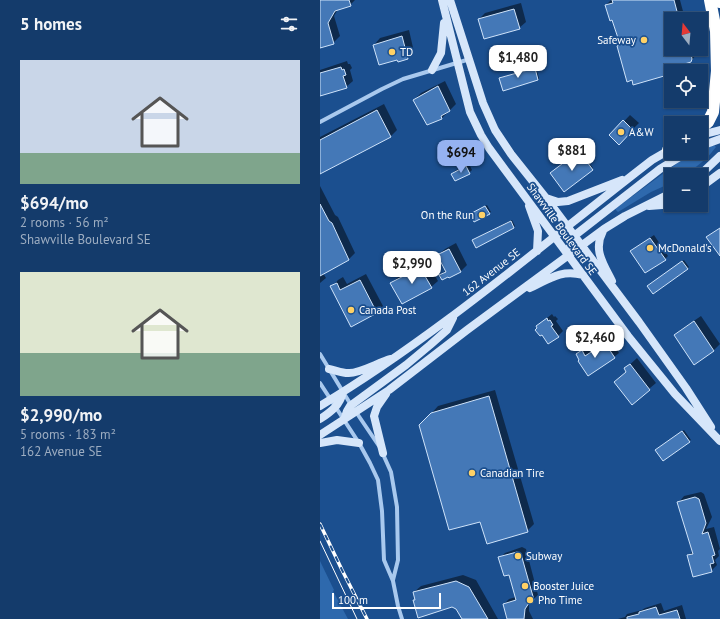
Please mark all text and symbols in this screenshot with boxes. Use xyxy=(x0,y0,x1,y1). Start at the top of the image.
north arrow xyxy=(664,12,708,56)
map controls xyxy=(664,12,708,212)
text: 5 homes xyxy=(20,13,82,35)
icon: filters xyxy=(278,13,300,35)
place label: Safeway xyxy=(597,33,637,47)
marker: Safeway xyxy=(639,35,649,45)
place label: TD xyxy=(400,45,413,59)
pin: $1,480 xyxy=(485,45,551,79)
marker: TD xyxy=(387,47,397,57)
text: $1,480 xyxy=(498,49,538,66)
button: locate xyxy=(664,64,708,108)
icon: home xyxy=(124,86,196,158)
button: + xyxy=(664,116,708,160)
place label: A&W xyxy=(629,125,654,139)
marker: A&W xyxy=(616,127,626,137)
pin: $881 xyxy=(548,138,596,172)
pin: $694 xyxy=(437,140,485,174)
text: $881 xyxy=(557,142,587,159)
text: $694 xyxy=(446,144,476,161)
button: − xyxy=(664,168,708,212)
street label: Shawville Boulevard SE xyxy=(524,180,600,278)
text: $694/mo xyxy=(20,192,88,214)
place label: On the Run xyxy=(421,208,474,222)
marker: On the Run xyxy=(477,210,487,220)
text: 2 rooms · 56 m² xyxy=(20,214,109,231)
text: Shawville Boulevard SE xyxy=(20,231,151,248)
place label: McDonald's xyxy=(658,241,712,255)
marker: McDonald's xyxy=(645,243,655,253)
street label: 162 Avenue SE xyxy=(459,245,523,299)
pin: $2,990 xyxy=(379,251,445,285)
text: $2,990 xyxy=(392,255,432,272)
icon: home xyxy=(124,298,196,370)
place label: Canada Post xyxy=(359,303,417,317)
marker: Canada Post xyxy=(346,305,356,315)
pin: $2,460 xyxy=(562,325,628,359)
text: $2,460 xyxy=(575,329,615,346)
text: $2,990/mo xyxy=(20,404,102,426)
text: 5 rooms · 183 m² xyxy=(20,426,116,443)
text: 162 Avenue SE xyxy=(20,443,102,460)
place label: Canadian Tire xyxy=(480,466,545,480)
marker: Canadian Tire xyxy=(467,468,477,478)
place label: Subway xyxy=(526,549,563,563)
marker: Subway xyxy=(513,551,523,561)
place label: Booster Juice xyxy=(533,579,595,593)
marker: Booster Juice xyxy=(520,581,530,591)
scale bar xyxy=(332,591,441,610)
text: 100 m xyxy=(338,593,368,607)
place label: Pho Time xyxy=(538,593,583,607)
marker: Pho Time xyxy=(525,595,535,605)

